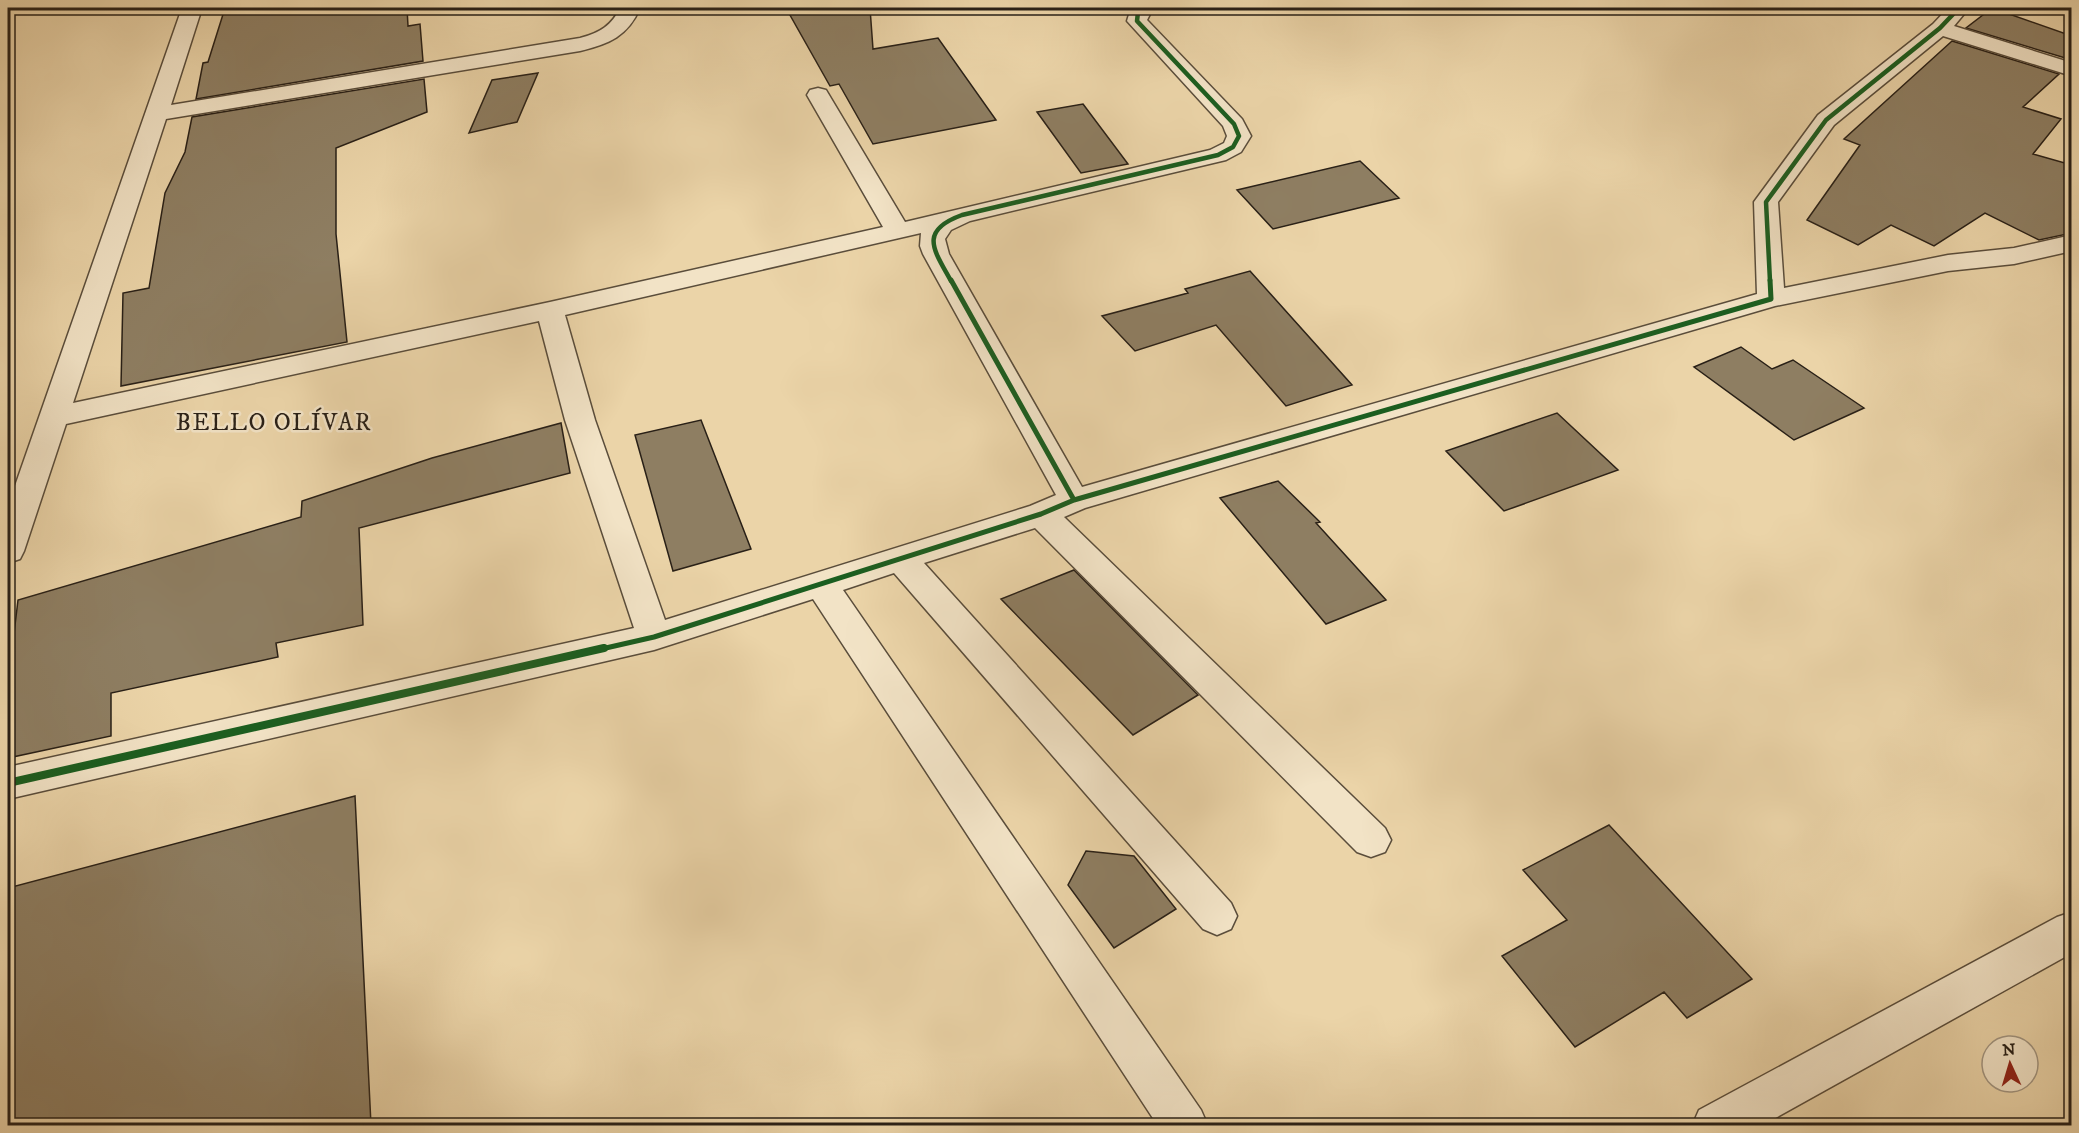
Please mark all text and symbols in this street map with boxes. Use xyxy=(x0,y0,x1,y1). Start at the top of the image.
district label: BELLO OLÍVAR xyxy=(176,407,372,438)
north arrow xyxy=(1980,1034,2040,1094)
text: N xyxy=(2002,1040,2016,1060)

